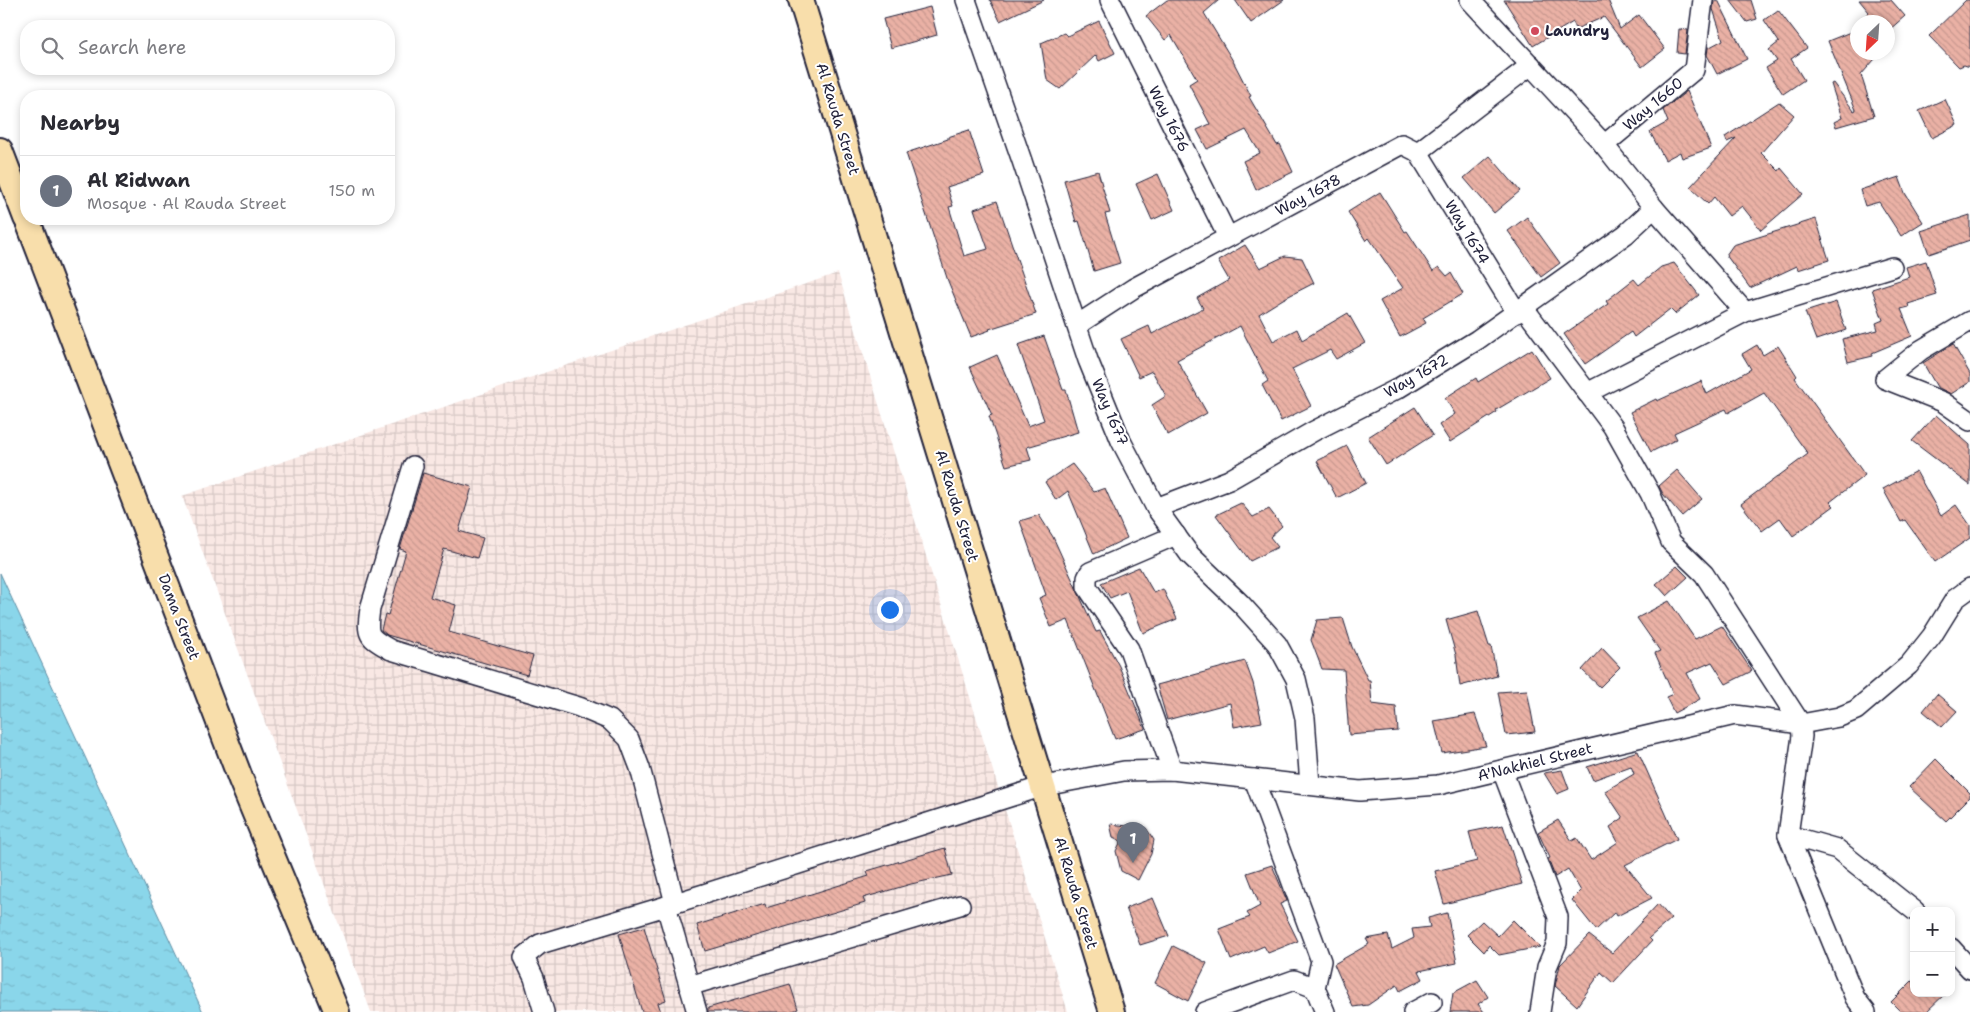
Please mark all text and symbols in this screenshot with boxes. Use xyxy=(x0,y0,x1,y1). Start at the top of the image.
north arrow xyxy=(1850,15,1895,60)
search box xyxy=(20,20,395,75)
place label: Laundry xyxy=(1545,21,1609,41)
marker: Laundry xyxy=(1529,25,1541,37)
icon: search xyxy=(38,34,66,62)
text: Search here xyxy=(78,35,187,60)
street label: Al Rauda Street xyxy=(811,60,865,178)
street label: Way 1660 xyxy=(1619,73,1687,135)
street label: Way 1676 xyxy=(1144,83,1194,155)
text: Nearby xyxy=(40,109,120,137)
text: Al Ridwan xyxy=(87,168,190,193)
street label: Way 1678 xyxy=(1272,169,1344,221)
text: 1 xyxy=(52,180,60,201)
text: 150 m xyxy=(328,180,375,201)
text: Mosque · Al Rauda Street xyxy=(87,193,286,214)
street label: Way 1674 xyxy=(1440,196,1494,268)
street label: Way 1672 xyxy=(1380,350,1452,402)
street label: Way 1677 xyxy=(1087,375,1133,449)
street label: Al Rauda Street xyxy=(930,447,984,565)
street label: Dama Street xyxy=(153,571,205,663)
your location xyxy=(877,597,903,623)
street label: A'Nakhiel Street xyxy=(1475,738,1595,786)
pin: 1 xyxy=(1117,822,1149,863)
street label: Al Rauda Street xyxy=(1049,834,1103,952)
map controls xyxy=(1910,907,1955,997)
button: + xyxy=(1910,907,1955,952)
button: − xyxy=(1910,952,1955,997)

